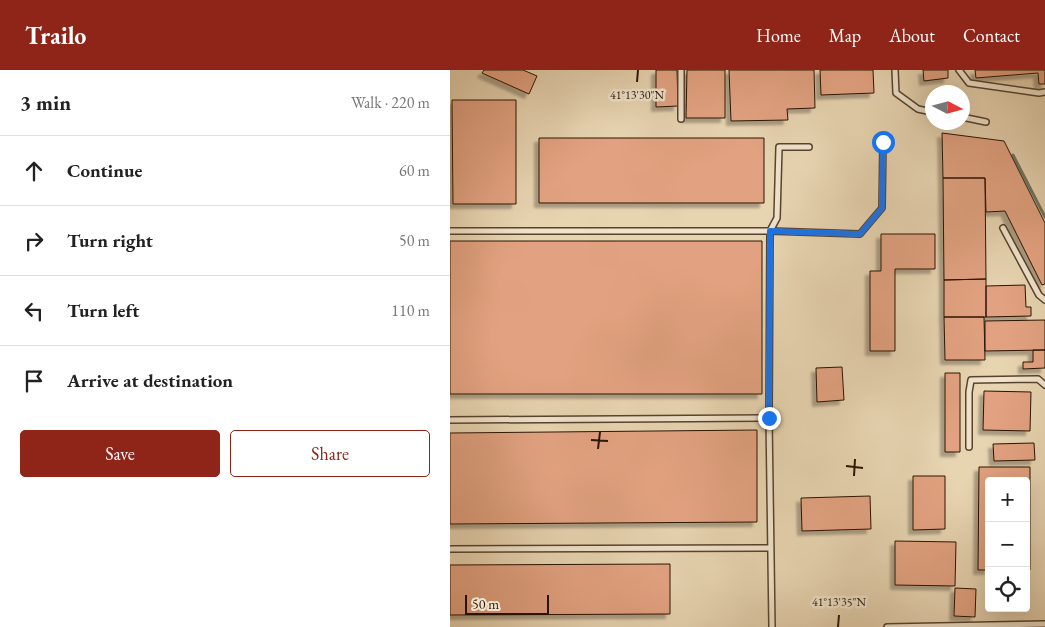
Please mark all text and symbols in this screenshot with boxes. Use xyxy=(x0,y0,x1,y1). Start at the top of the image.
text: Trailo xyxy=(25,20,86,51)
text: Home xyxy=(756,24,801,47)
text: Map xyxy=(829,24,861,47)
text: About xyxy=(889,24,935,47)
text: Contact xyxy=(963,24,1020,47)
north arrow xyxy=(925,85,970,130)
text: 41°13'30"N xyxy=(610,87,664,103)
text: 3 min xyxy=(20,89,71,116)
text: Walk · 220 m xyxy=(351,92,430,113)
route start xyxy=(872,131,895,154)
icon: ahead xyxy=(20,157,48,185)
text: Continue xyxy=(67,158,142,183)
text: 60 m xyxy=(399,160,430,181)
icon: right xyxy=(20,227,48,255)
text: Turn right xyxy=(67,228,153,253)
text: 50 m xyxy=(399,230,430,251)
icon: left xyxy=(20,297,48,325)
text: Turn left xyxy=(67,298,139,323)
text: 110 m xyxy=(391,300,430,321)
icon: arrive xyxy=(20,367,48,395)
text: Arrive at destination xyxy=(67,368,233,393)
route end xyxy=(758,407,781,430)
button: Save xyxy=(20,430,220,477)
button: Share xyxy=(230,430,430,477)
map controls xyxy=(985,477,1030,612)
button: + xyxy=(985,477,1030,522)
button: − xyxy=(985,522,1030,567)
button: locate xyxy=(985,567,1030,612)
scale bar xyxy=(465,592,549,615)
text: 41°13'35"N xyxy=(812,594,866,610)
text: 50 m xyxy=(472,595,499,613)

